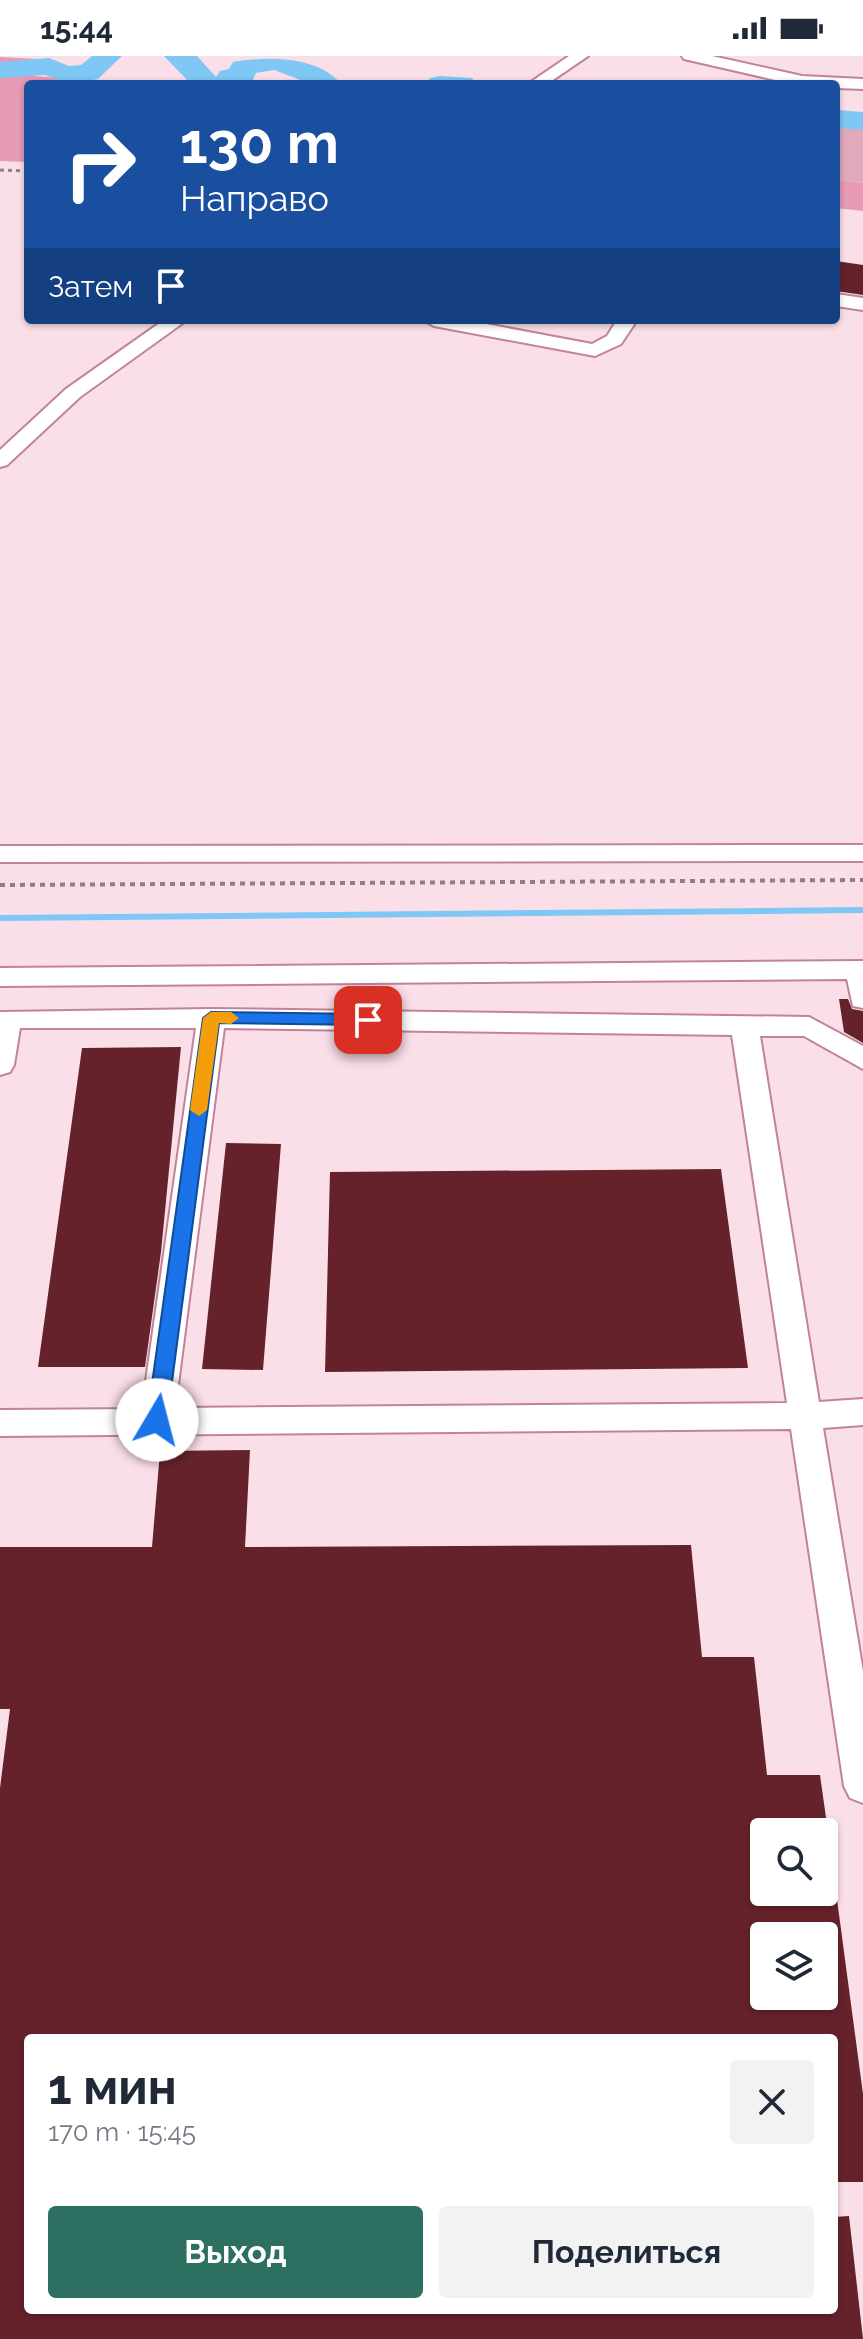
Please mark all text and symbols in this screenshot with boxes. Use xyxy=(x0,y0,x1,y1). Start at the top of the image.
text: 15:44 xyxy=(40,11,113,46)
text: 130 m xyxy=(180,110,339,176)
icon: right xyxy=(48,112,152,216)
text: Направо xyxy=(180,177,329,219)
icon: arrive xyxy=(149,264,193,308)
text: Затем xyxy=(48,269,133,304)
pin xyxy=(334,986,402,1054)
icon: arrive xyxy=(346,998,390,1042)
position arrow xyxy=(115,1378,199,1462)
map controls xyxy=(750,1818,838,2010)
button: search xyxy=(750,1818,838,1906)
button: layers xyxy=(750,1922,838,2010)
text: 1 мин xyxy=(48,2059,177,2115)
button: close xyxy=(730,2060,814,2144)
text: 170 m · 15:45 xyxy=(48,2117,196,2147)
button: Выход xyxy=(48,2206,423,2298)
button: Поделиться xyxy=(439,2206,814,2298)

